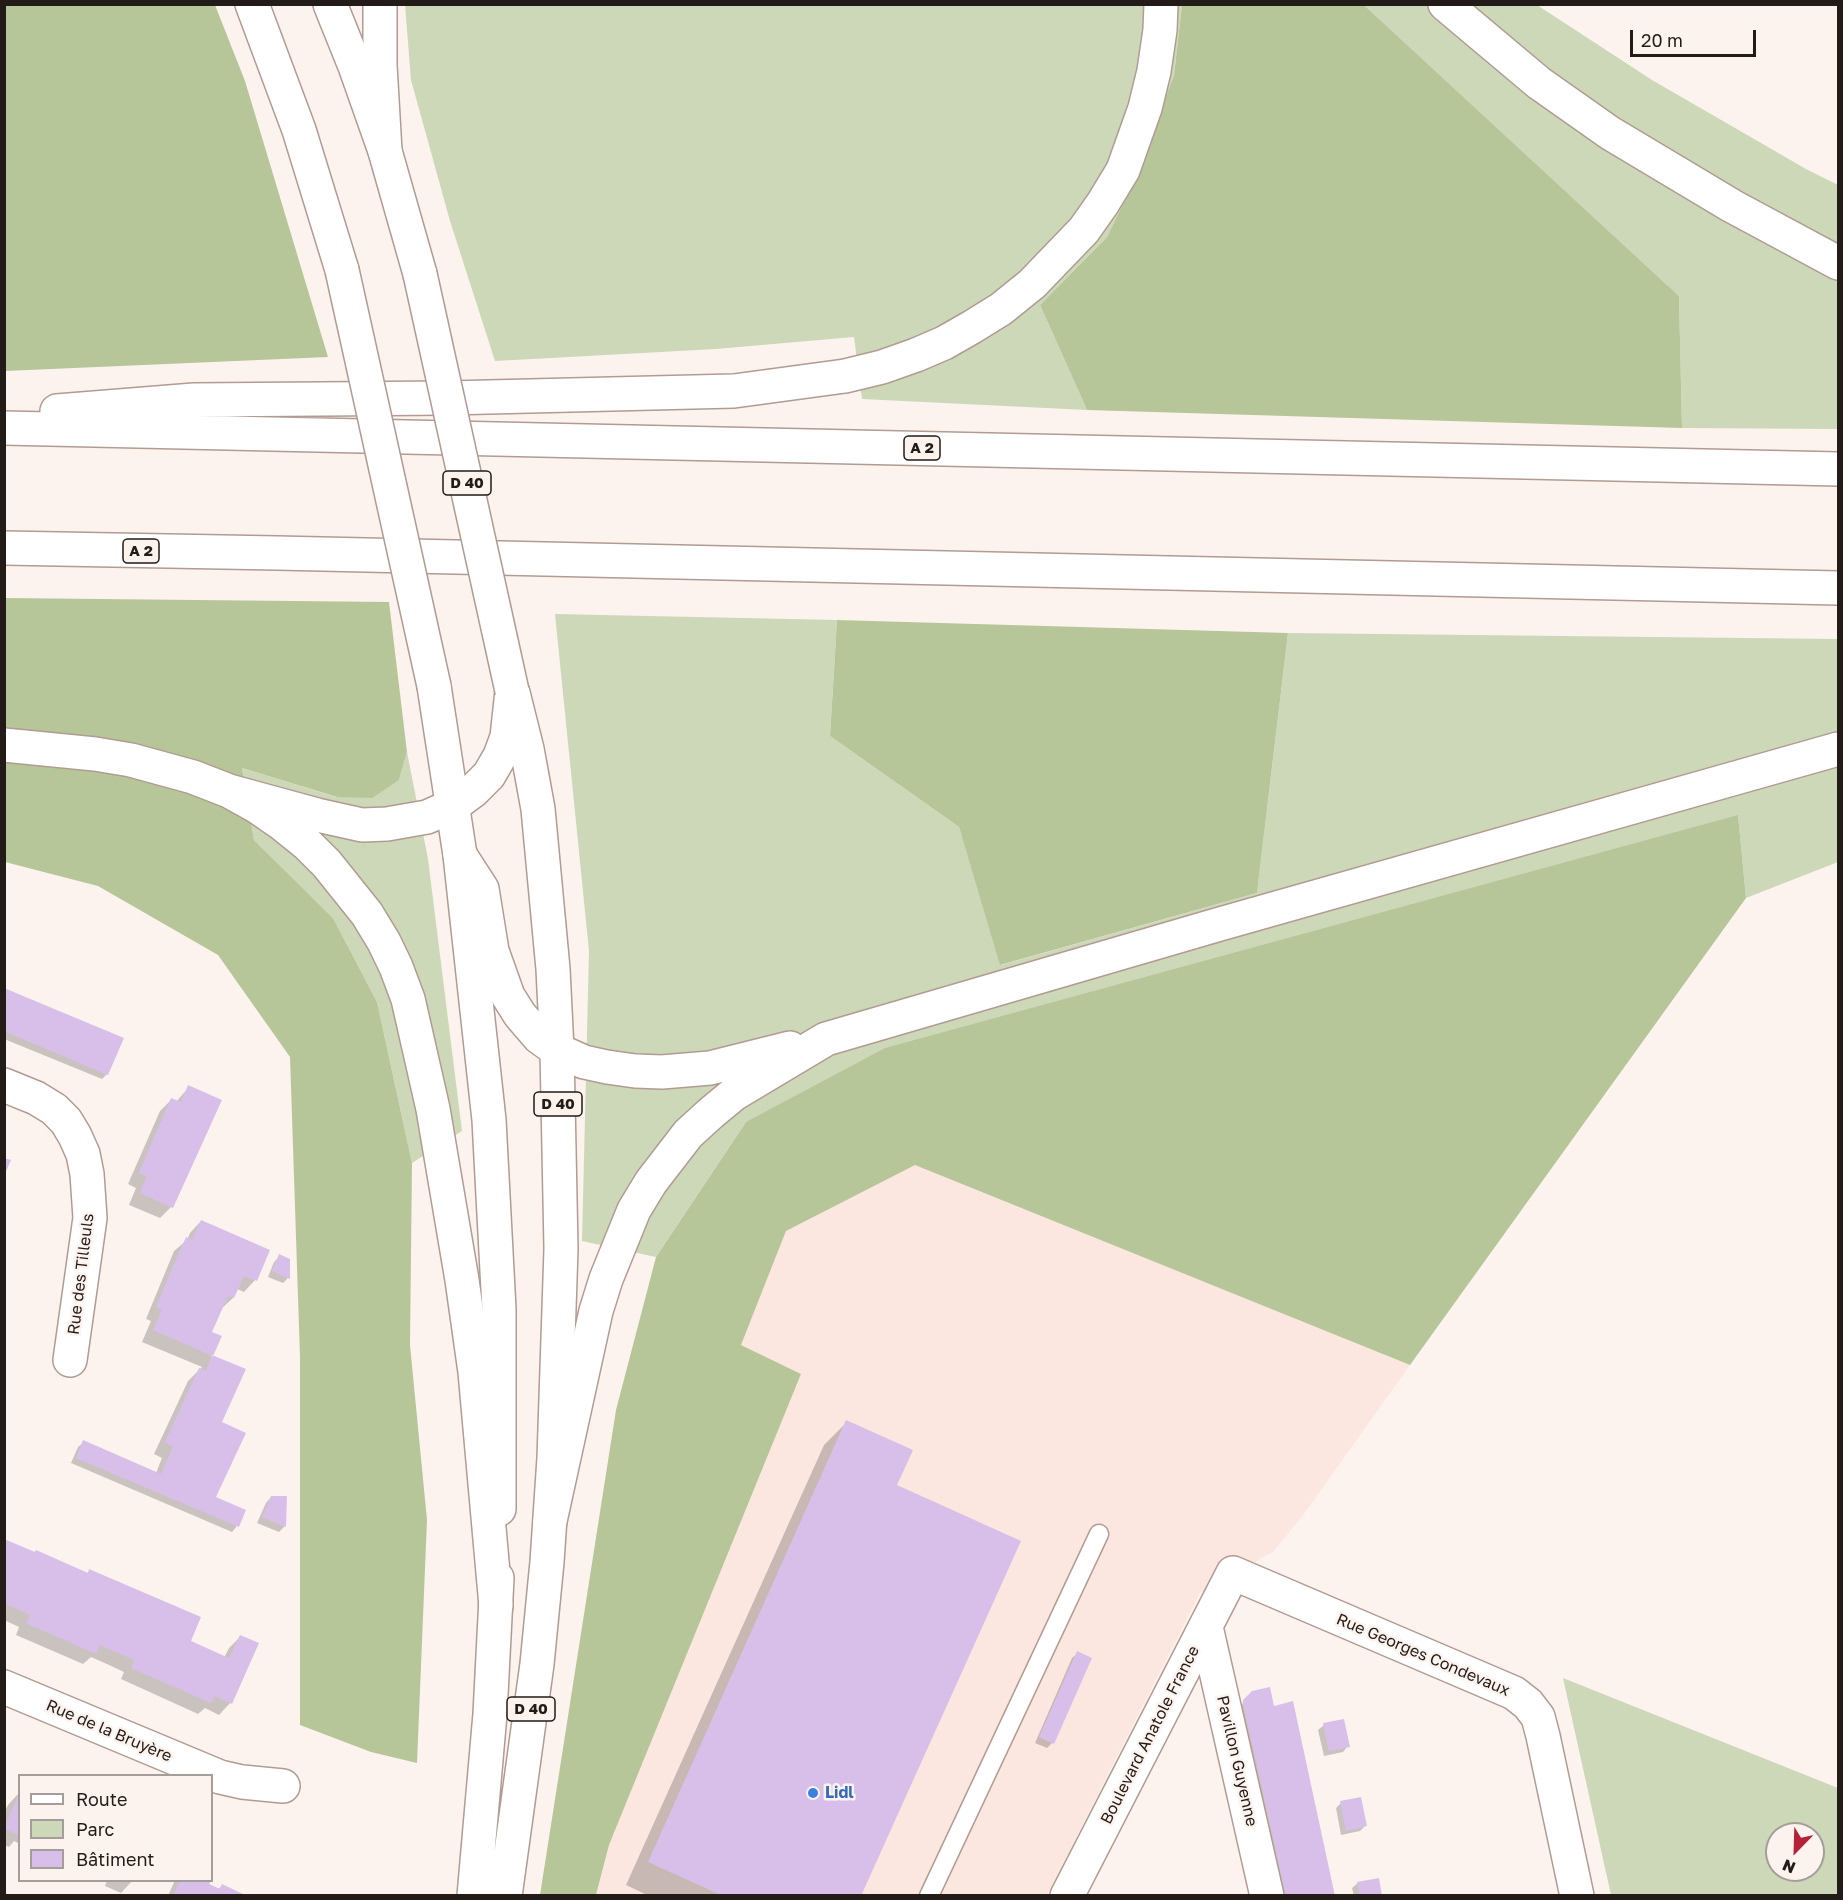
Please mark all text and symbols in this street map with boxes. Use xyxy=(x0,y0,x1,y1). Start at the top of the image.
scale bar xyxy=(1633,18,1759,56)
text: 20 m xyxy=(1641,29,1683,51)
road number: A 2 xyxy=(904,436,940,460)
road number: D 40 xyxy=(443,471,491,495)
road number: A 2 xyxy=(123,539,159,563)
road number: D 40 xyxy=(534,1092,582,1116)
street label: Rue des Tilleuls xyxy=(64,1212,98,1336)
street label: Rue Georges Condevaux xyxy=(1333,1610,1513,1700)
street label: Boulevard Anatole France xyxy=(1097,1643,1203,1827)
street label: Pavillon Guyenne xyxy=(1213,1694,1261,1828)
street label: Rue de la Bruyère xyxy=(43,1696,175,1766)
road number: D 40 xyxy=(507,1697,555,1721)
legend xyxy=(18,1774,213,1882)
place label: Lidl xyxy=(825,1783,854,1803)
marker: Lidl xyxy=(806,1786,820,1800)
text: Route xyxy=(76,1788,127,1810)
text: Parc xyxy=(76,1818,114,1840)
north arrow xyxy=(1765,1822,1825,1882)
text: Bâtiment xyxy=(76,1848,155,1870)
text: N xyxy=(1779,1855,1798,1878)

